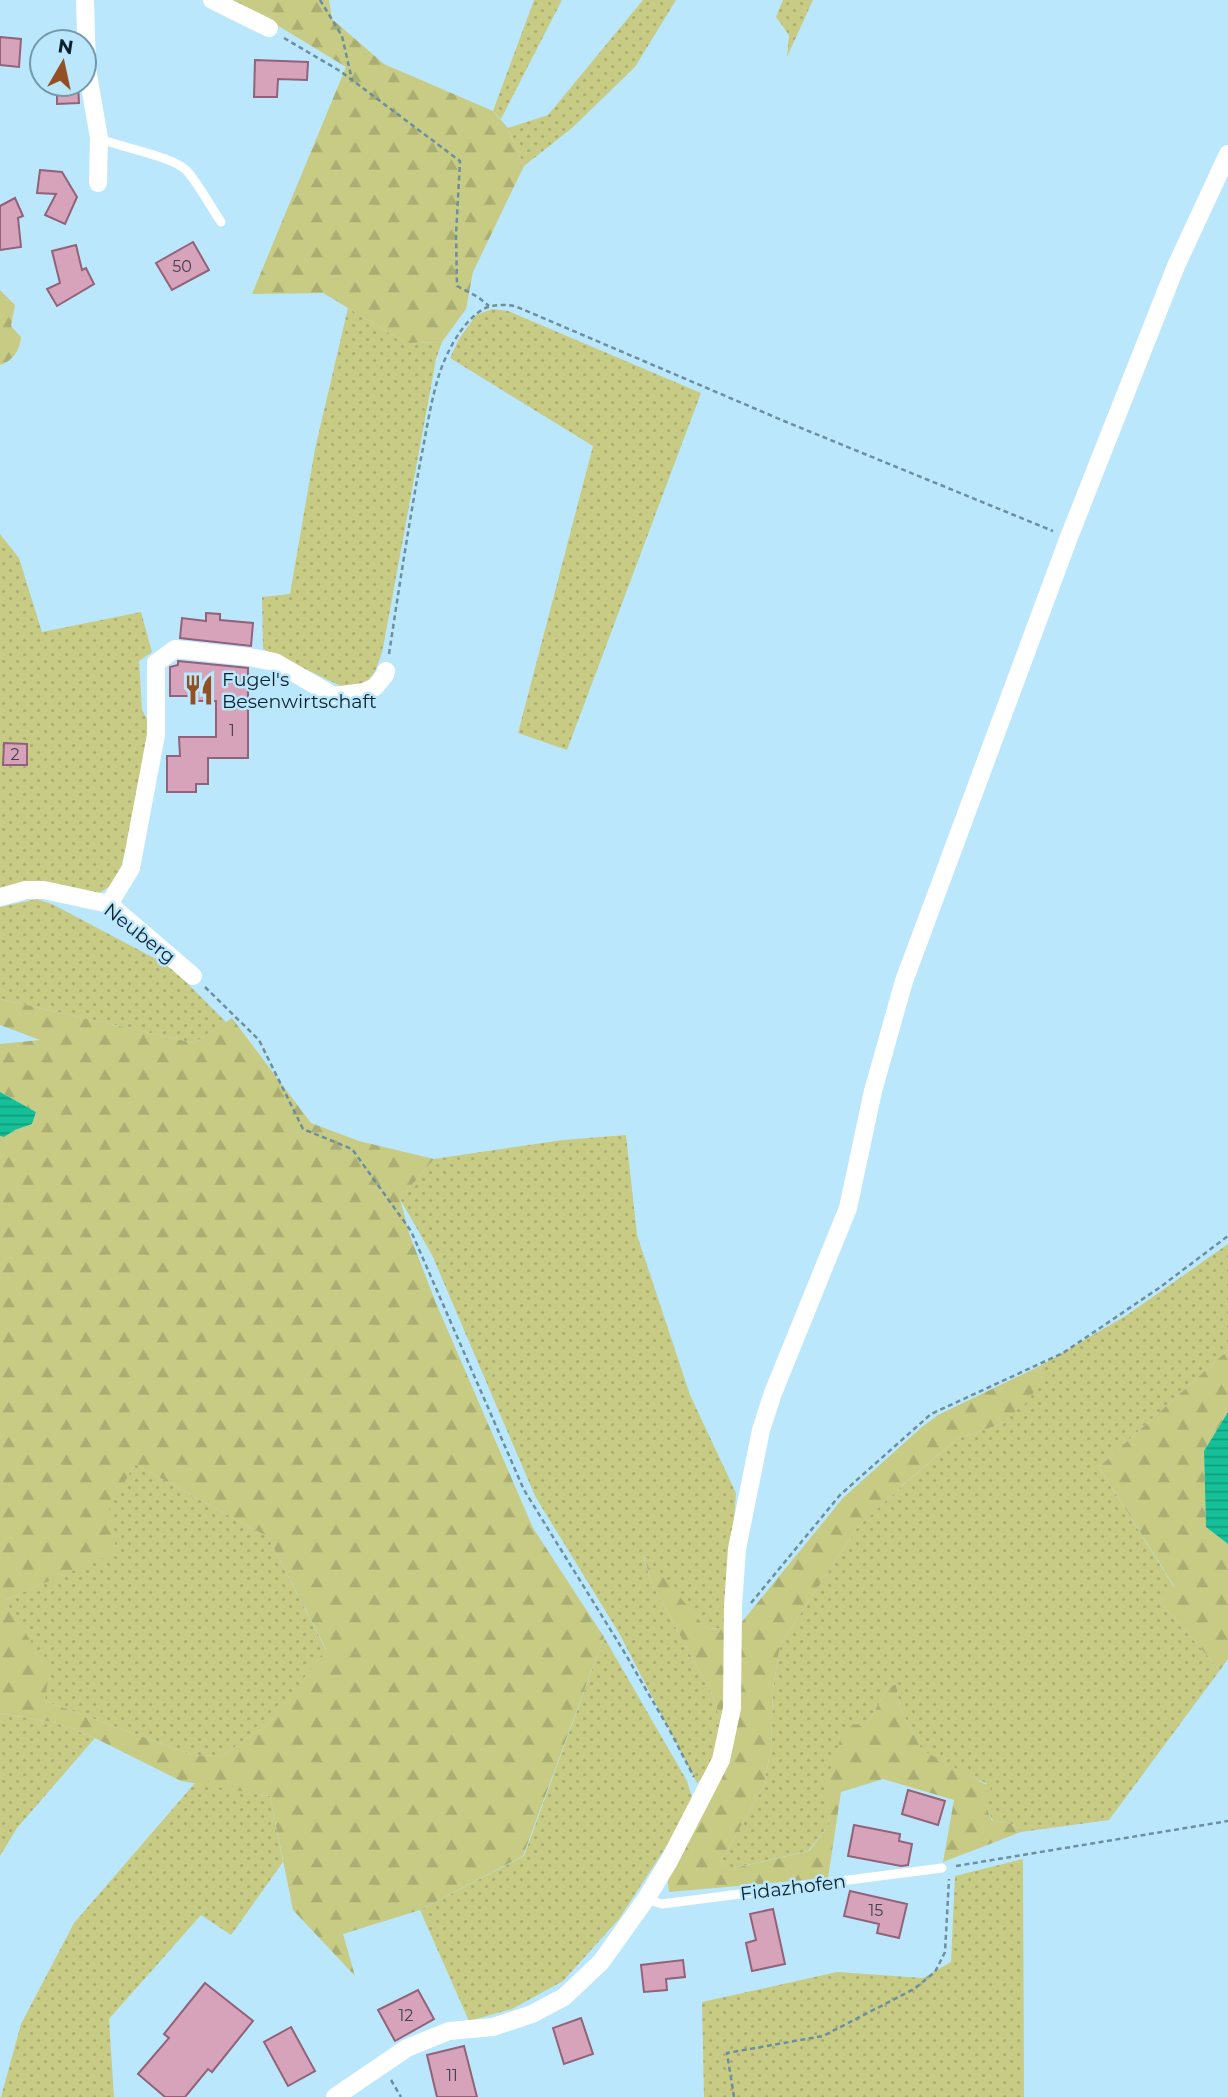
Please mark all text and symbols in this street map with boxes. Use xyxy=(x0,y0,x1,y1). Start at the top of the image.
north arrow xyxy=(28,28,98,98)
text: N xyxy=(56,34,75,59)
house number: 50 xyxy=(172,257,192,276)
place label: Fugel's Besenwirtschaft xyxy=(222,668,377,713)
restaurant icon: Fugel's Besenwirtschaft xyxy=(182,673,216,707)
house number: 1 xyxy=(229,721,235,740)
house number: 2 xyxy=(10,745,20,764)
street label: Neuberg xyxy=(99,898,180,968)
street label: Fidazhofen xyxy=(739,1870,847,1905)
house number: 15 xyxy=(869,1901,883,1920)
house number: 12 xyxy=(399,2006,413,2025)
house number: 11 xyxy=(446,2066,458,2085)

